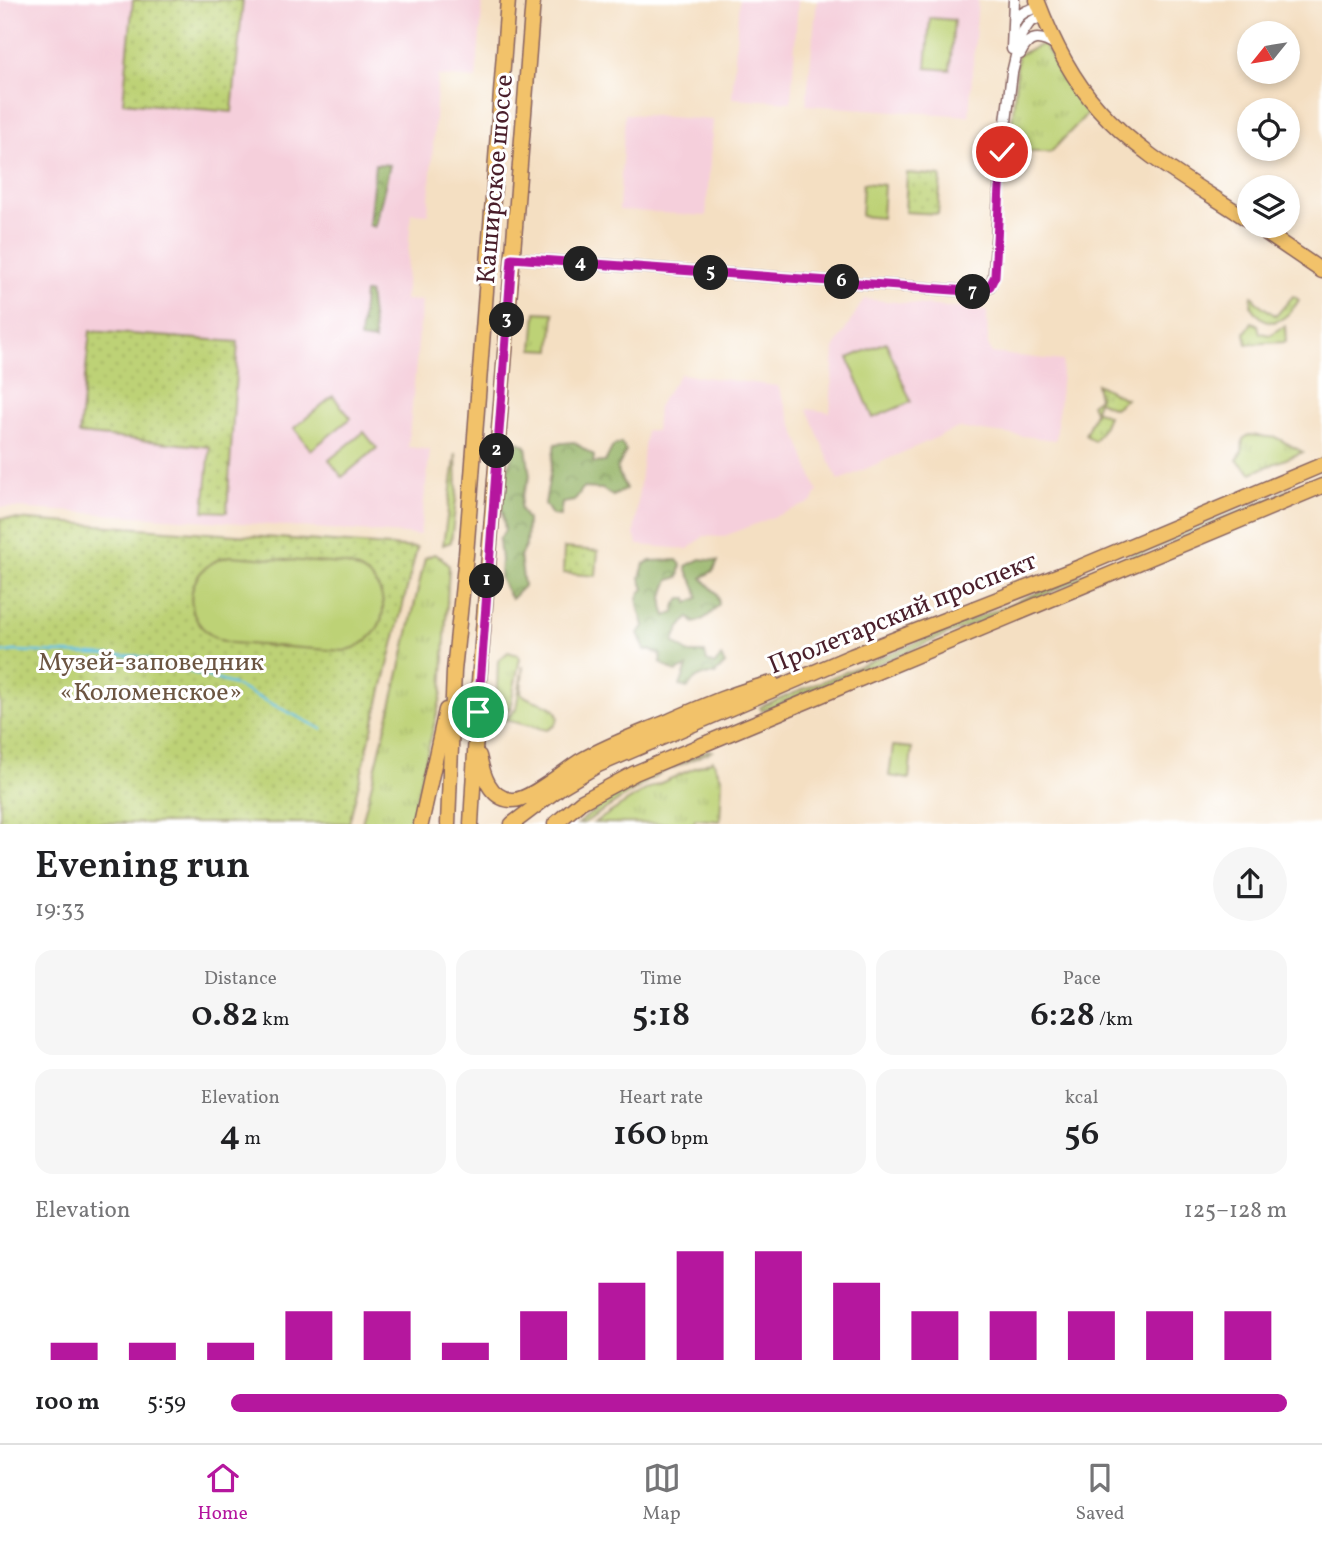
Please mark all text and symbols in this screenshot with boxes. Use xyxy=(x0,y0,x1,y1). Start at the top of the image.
north arrow xyxy=(1237,21,1300,84)
map controls xyxy=(1237,21,1300,238)
street label: Каширское шоссе xyxy=(469,73,523,286)
button: locate xyxy=(1237,98,1300,161)
pin xyxy=(972,122,1032,182)
icon: check xyxy=(983,133,1021,171)
button: layers xyxy=(1237,175,1300,238)
pin: 4 xyxy=(564,246,598,282)
text: 4 xyxy=(575,250,586,276)
pin: 5 xyxy=(694,256,728,290)
text: 5 xyxy=(706,259,715,285)
pin: 6 xyxy=(824,264,860,300)
text: 6 xyxy=(836,268,847,294)
pin: 7 xyxy=(956,274,990,310)
text: 7 xyxy=(968,278,977,304)
pin: 3 xyxy=(490,302,524,338)
text: 3 xyxy=(502,306,511,332)
pin: 2 xyxy=(480,434,514,468)
text: 2 xyxy=(492,437,501,463)
street label: Пролетарский проспект xyxy=(763,543,1042,684)
pin: 1 xyxy=(470,564,504,598)
text: 1 xyxy=(483,567,490,593)
park label: Музей-заповедник «Коломенское» xyxy=(38,645,264,711)
pin xyxy=(448,682,508,742)
icon: arrive xyxy=(459,693,497,731)
text: Evening run xyxy=(35,841,250,894)
button: share xyxy=(1213,847,1287,921)
text: 19:33 xyxy=(35,894,85,926)
text: Distance xyxy=(204,966,277,992)
text: Time xyxy=(640,966,682,992)
text: Pace xyxy=(1063,966,1101,992)
text: 0.82 xyxy=(191,992,259,1040)
text: 5:18 xyxy=(632,992,690,1040)
text: 6:28 xyxy=(1030,992,1095,1040)
text: km xyxy=(259,1007,290,1033)
text: /km xyxy=(1095,1007,1133,1033)
text: Elevation xyxy=(201,1085,280,1111)
text: Heart rate xyxy=(619,1085,703,1111)
text: kcal xyxy=(1065,1085,1099,1111)
text: 4 xyxy=(219,1111,241,1159)
text: 160 xyxy=(613,1111,667,1159)
text: 56 xyxy=(1064,1111,1099,1159)
text: m xyxy=(241,1126,261,1152)
text: bpm xyxy=(667,1126,709,1152)
text: Elevation xyxy=(35,1195,131,1227)
text: 125–128 m xyxy=(1184,1195,1287,1227)
text: 100 m xyxy=(35,1387,100,1419)
text: 5:59 xyxy=(147,1387,186,1419)
tab: Home xyxy=(197,1459,248,1527)
tab: Map xyxy=(643,1459,681,1527)
tab: Saved xyxy=(1076,1459,1125,1527)

